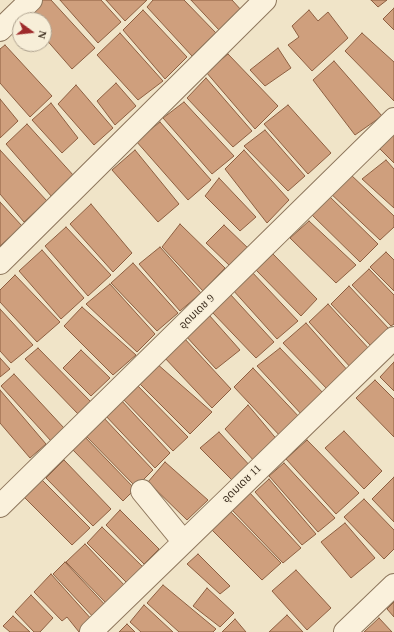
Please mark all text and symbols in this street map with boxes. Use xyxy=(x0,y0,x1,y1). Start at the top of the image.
north arrow xyxy=(12,12,52,52)
text: N xyxy=(36,29,49,40)
street label: อุดมเดช 9 xyxy=(177,292,217,332)
street label: อุดมเดช 11 xyxy=(220,462,264,506)

